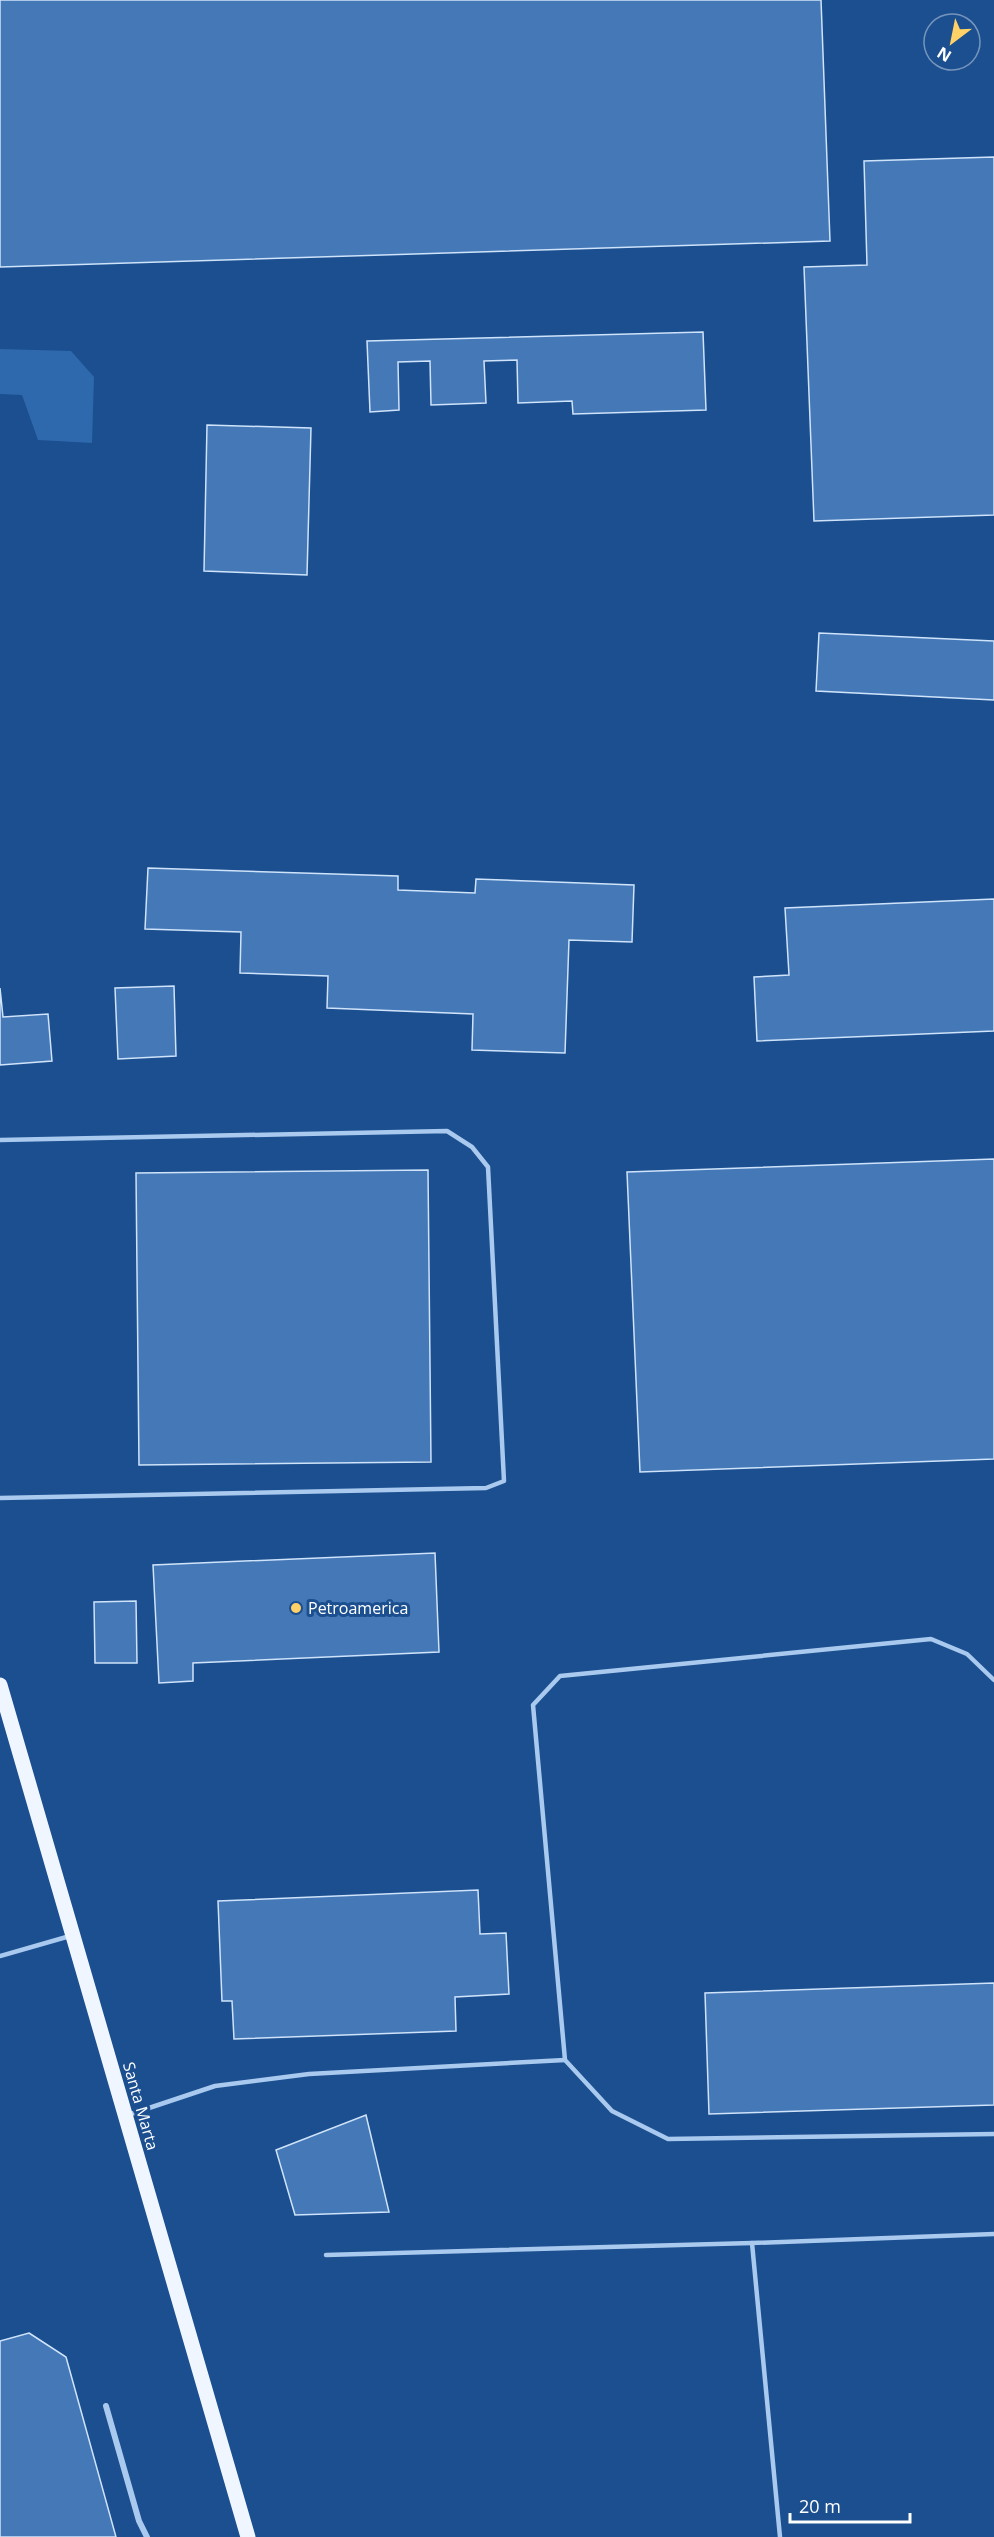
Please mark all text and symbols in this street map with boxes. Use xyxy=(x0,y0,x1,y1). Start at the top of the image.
north arrow xyxy=(922,12,982,72)
text: N xyxy=(933,42,955,67)
place label: Petroamerica xyxy=(308,1597,408,1619)
marker: Petroamerica xyxy=(289,1601,303,1615)
street label: Santa Marta xyxy=(118,2059,164,2153)
scale bar xyxy=(790,2486,910,2524)
text: 20 m xyxy=(799,2494,841,2518)

